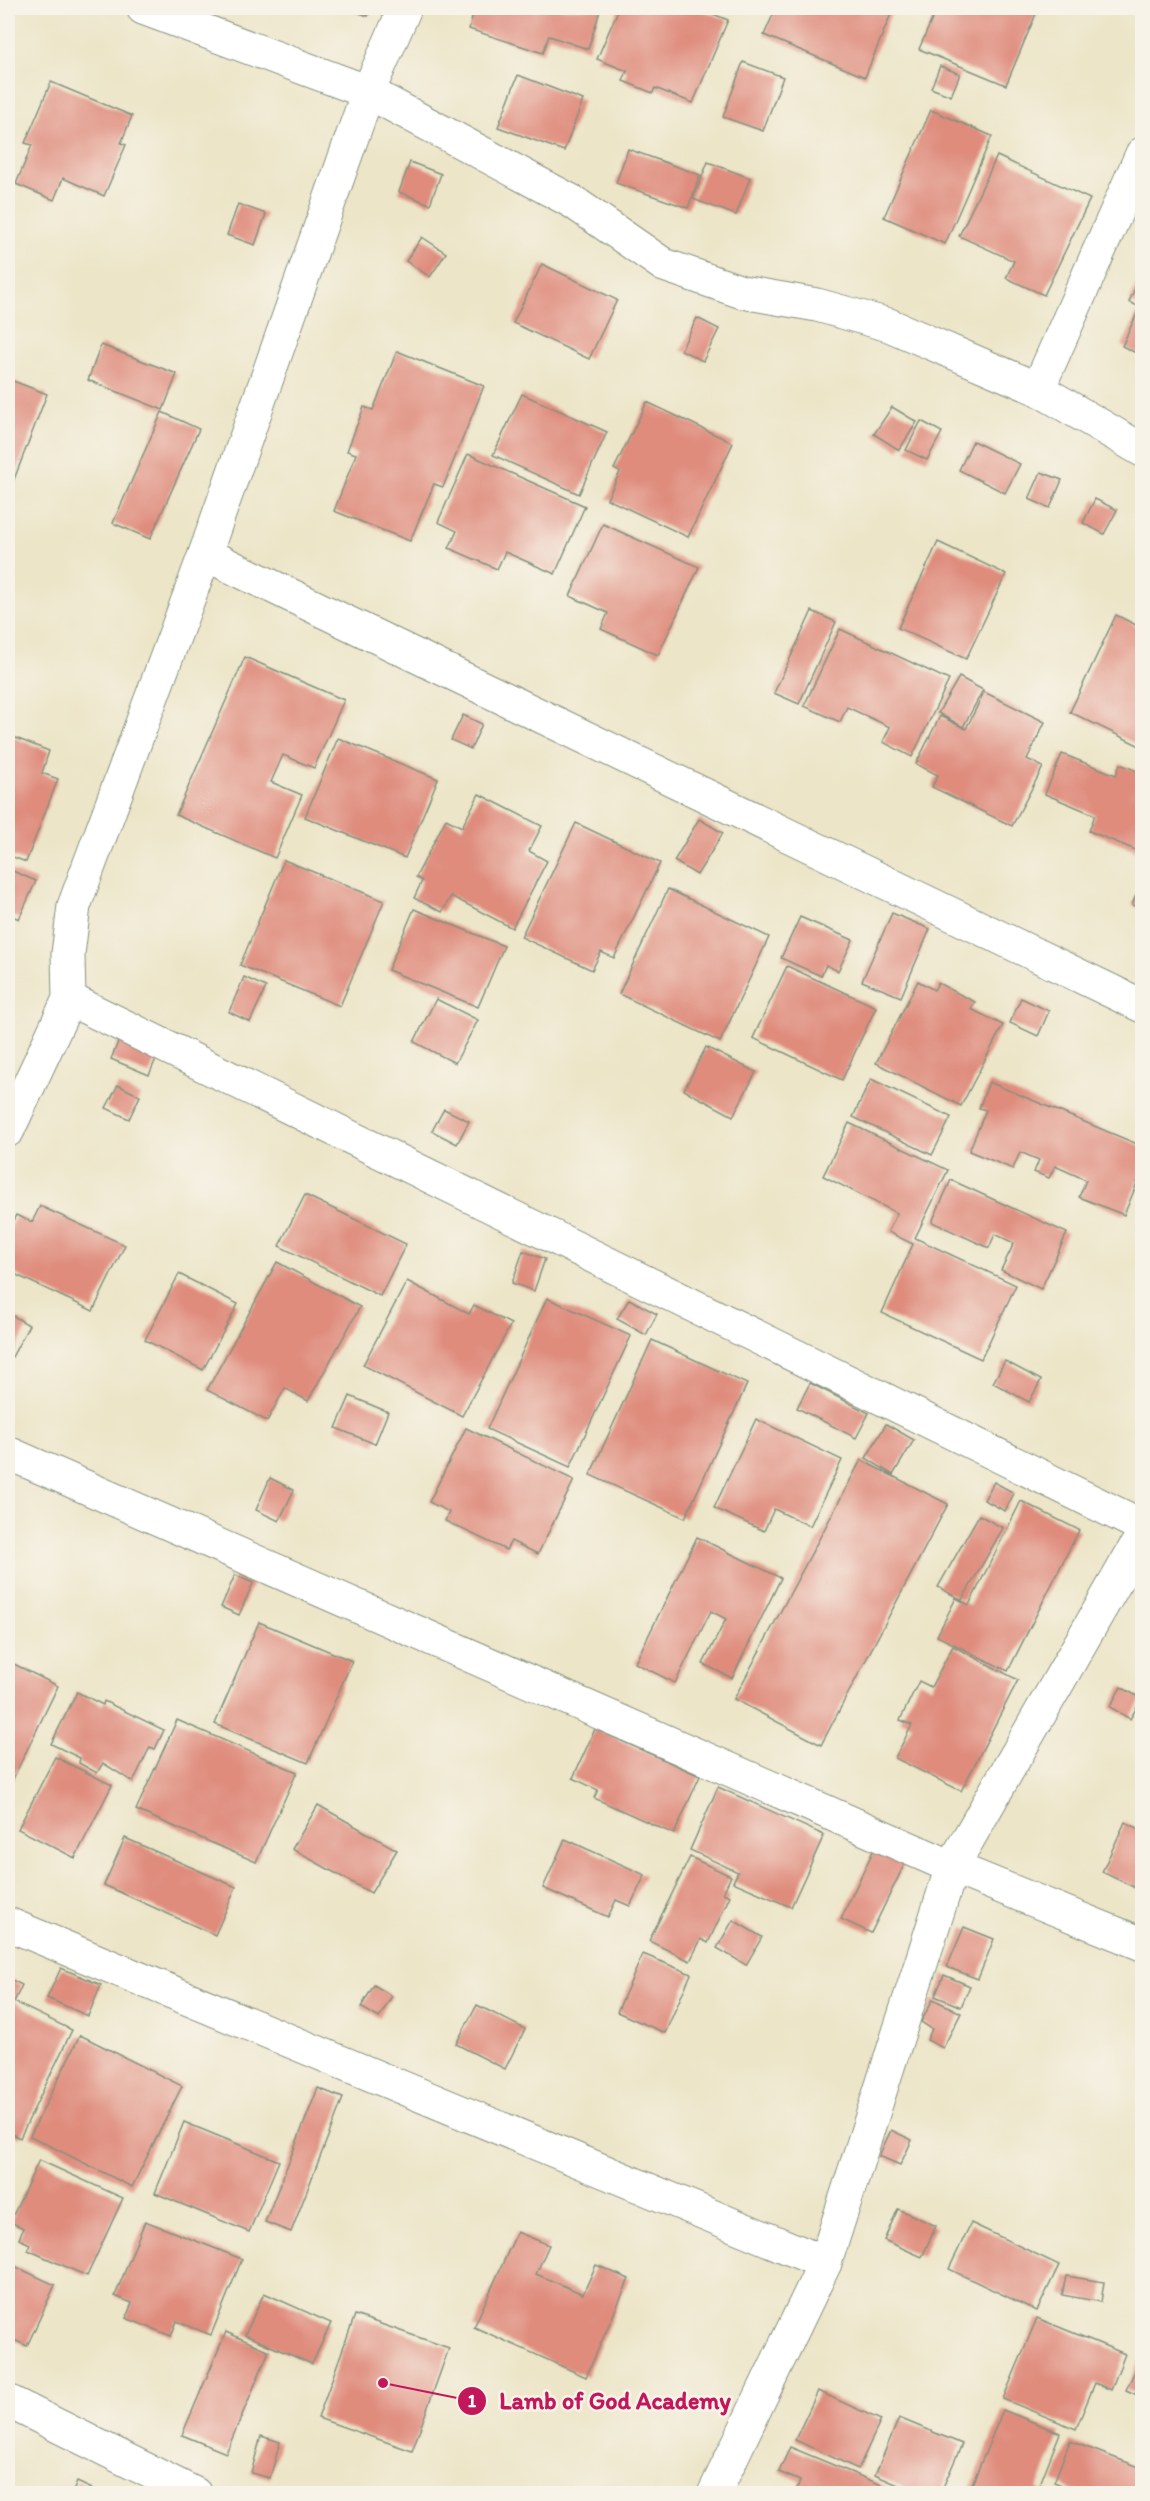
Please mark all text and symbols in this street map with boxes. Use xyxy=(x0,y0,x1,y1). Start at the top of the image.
callout: Lamb of God Academy xyxy=(457,2380,743,2422)
text: Lamb of God Academy xyxy=(499,2386,731,2416)
text: 1 xyxy=(468,2390,477,2412)

